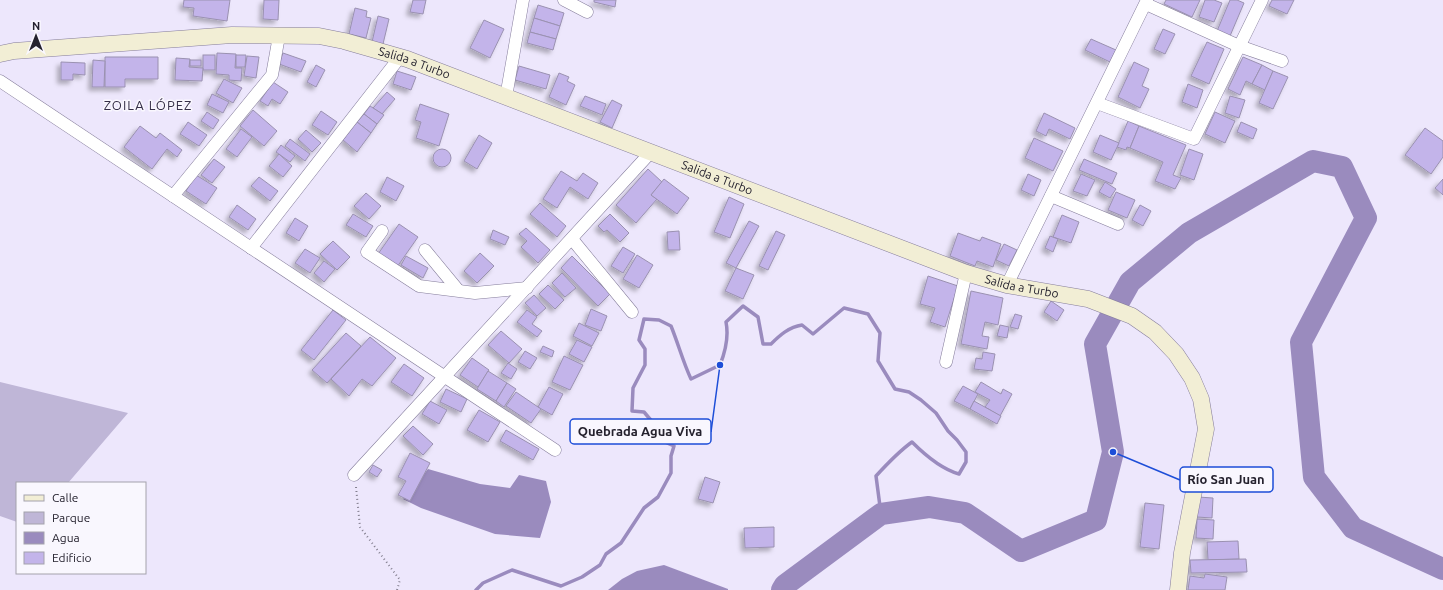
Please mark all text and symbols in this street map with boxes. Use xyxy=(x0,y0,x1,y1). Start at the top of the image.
north arrow xyxy=(16,16,56,56)
text: N xyxy=(32,20,40,32)
street label: Salida a Turbo xyxy=(377,44,452,81)
district label: ZOILA LÓPEZ xyxy=(104,98,192,112)
street label: Salida a Turbo xyxy=(680,158,755,197)
street label: Salida a Turbo xyxy=(983,272,1060,300)
callout: Quebrada Agua Viva xyxy=(570,419,711,444)
text: Quebrada Agua Viva xyxy=(578,424,702,438)
callout: Río San Juan xyxy=(1180,467,1273,492)
text: Río San Juan xyxy=(1187,472,1265,486)
legend xyxy=(16,482,146,574)
text: Calle xyxy=(52,491,78,504)
text: Parque xyxy=(52,511,90,524)
text: Agua xyxy=(52,531,80,544)
text: Edificio xyxy=(52,551,92,564)

